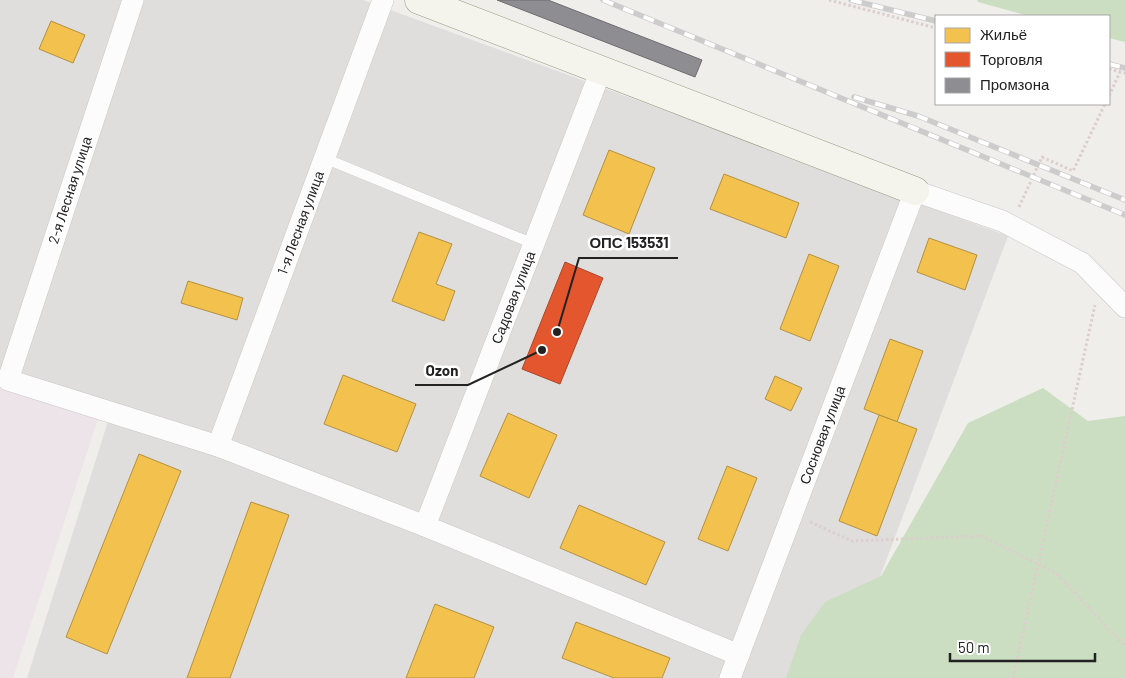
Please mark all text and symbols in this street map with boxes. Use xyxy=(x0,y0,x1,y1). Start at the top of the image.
legend xyxy=(935,15,1110,105)
text: Жильё xyxy=(980,25,1027,43)
text: Торговля xyxy=(980,50,1043,68)
text: Промзона xyxy=(980,75,1050,93)
street label: 2-я Лесная улица xyxy=(44,134,95,246)
street label: 1-я Лесная улица xyxy=(273,168,327,277)
callout: ОПС 153531 xyxy=(579,228,678,258)
text: ОПС 153531 xyxy=(589,233,669,251)
street label: Садовая улица xyxy=(487,248,538,346)
callout: Ozon xyxy=(415,355,468,385)
text: Ozon xyxy=(426,361,458,379)
street label: Сосновая улица xyxy=(795,383,848,487)
scale bar xyxy=(950,630,1095,662)
text: 50 m xyxy=(958,638,990,656)

